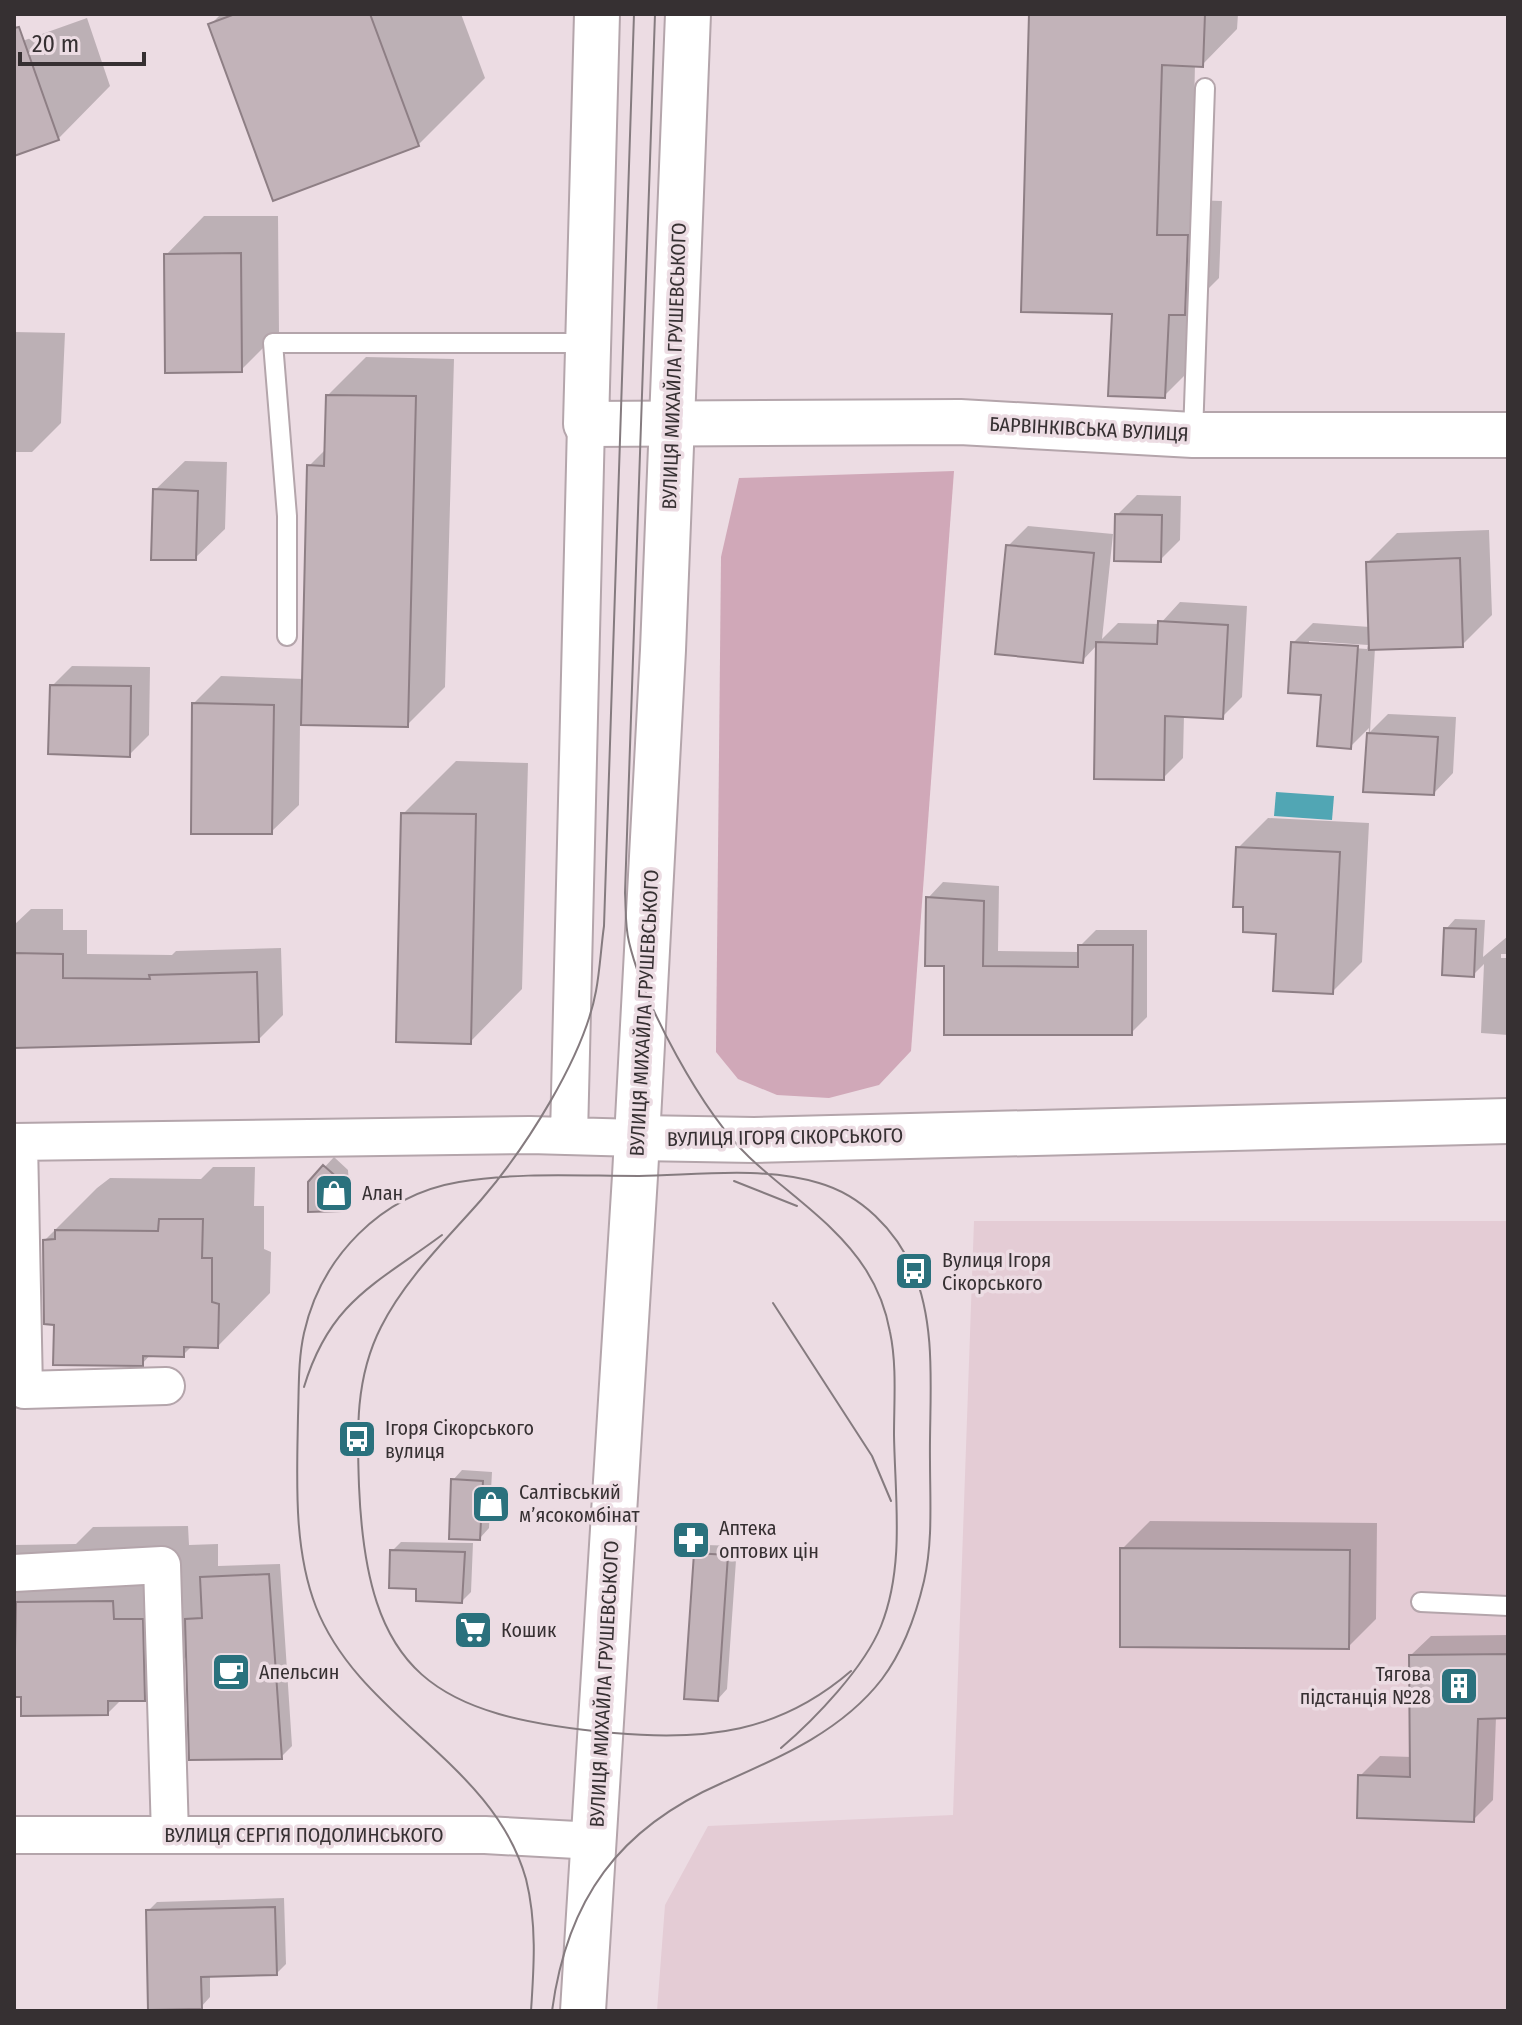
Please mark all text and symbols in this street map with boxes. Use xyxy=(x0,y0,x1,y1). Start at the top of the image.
scale bar xyxy=(20,16,144,66)
text: 20 m xyxy=(32,30,79,58)
street label: ВУЛИЦЯ МИХАЙЛА ГРУШЕВСЬКОГО xyxy=(657,222,691,510)
street label: БАРВІНКІВСЬКА ВУЛИЦЯ xyxy=(989,412,1189,446)
street label: ВУЛИЦЯ МИХАЙЛА ГРУШЕВСЬКОГО xyxy=(625,869,663,1157)
street label: ВУЛИЦЯ ІГОРЯ СІКОРСЬКОГО xyxy=(667,1123,903,1151)
shop icon: Алан xyxy=(313,1172,355,1214)
place label: Алан xyxy=(362,1181,403,1205)
place label: Вулиця Ігоря Сікорського xyxy=(942,1248,1051,1295)
bus stop icon: Вулиця Ігоря Сікорського xyxy=(893,1250,935,1292)
place label: Ігоря Сікорського вулиця xyxy=(385,1416,534,1463)
bus stop icon: Ігоря Сікорського вулиця xyxy=(336,1418,378,1460)
place label: Салтівський мʼясокомбінат xyxy=(519,1480,640,1527)
shop icon: Салтівський мʼясокомбінат xyxy=(470,1483,512,1525)
place label: Аптека оптових цін xyxy=(719,1516,819,1563)
pharmacy icon: Аптека оптових цін xyxy=(670,1519,712,1561)
street label: ВУЛИЦЯ МИХАЙЛА ГРУШЕВСЬКОГО xyxy=(585,1540,623,1828)
supermarket icon: Кошик xyxy=(452,1609,494,1651)
place label: Кошик xyxy=(501,1618,557,1642)
cafe icon: Апельсин xyxy=(210,1651,252,1693)
place label: Апельсин xyxy=(259,1660,339,1684)
place label: Тягова пiдстанцiя №28 xyxy=(1300,1662,1431,1709)
building icon: Тягова пiдстанцiя №28 xyxy=(1438,1665,1480,1707)
street label: ВУЛИЦЯ СЕРГІЯ ПОДОЛИНСЬКОГО xyxy=(164,1823,444,1847)

